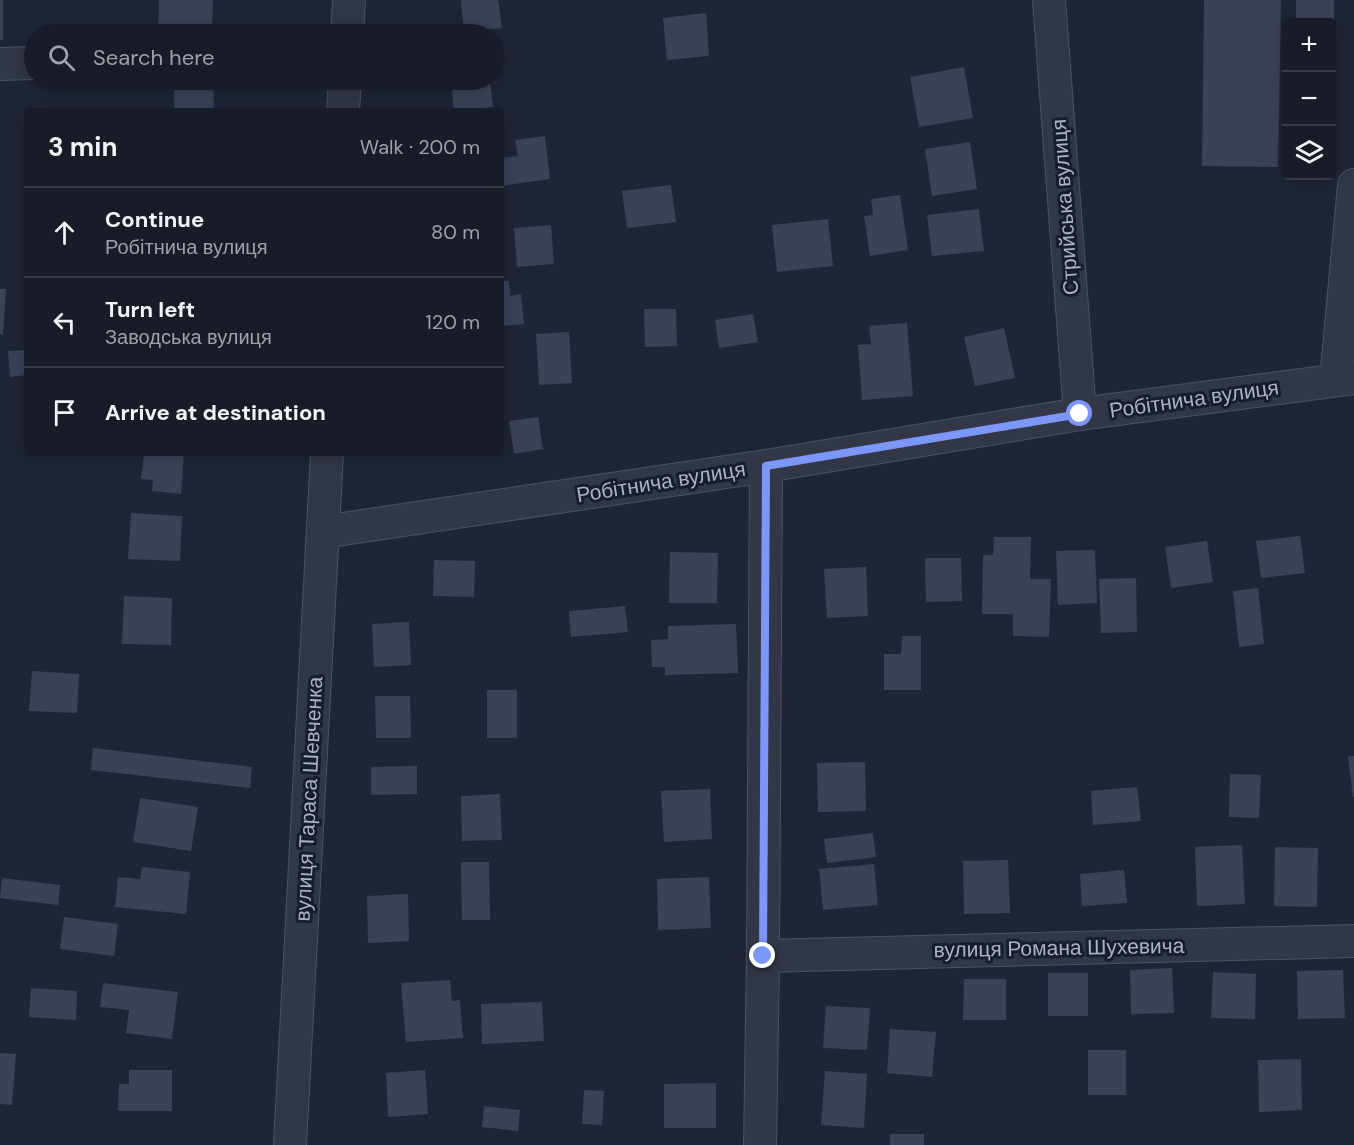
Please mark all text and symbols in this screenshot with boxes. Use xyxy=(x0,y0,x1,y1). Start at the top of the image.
map controls xyxy=(1282,18,1336,180)
button: + xyxy=(1282,18,1336,72)
search box xyxy=(24,24,504,90)
icon: search xyxy=(45,41,78,74)
text: Search here xyxy=(93,43,214,72)
button: − xyxy=(1282,72,1336,126)
street label: Стрийська вулиця xyxy=(1045,118,1085,296)
button: layers xyxy=(1282,126,1336,180)
text: 3 min xyxy=(48,130,117,164)
text: Walk · 200 m xyxy=(360,134,480,160)
text: Continue xyxy=(105,205,204,234)
icon: ahead xyxy=(48,216,81,249)
text: 80 m xyxy=(431,219,480,245)
text: Робітнича вулиця xyxy=(105,234,268,260)
text: Turn left xyxy=(105,295,195,324)
icon: left xyxy=(48,306,81,339)
text: 120 m xyxy=(426,309,480,335)
text: Заводська вулиця xyxy=(105,324,272,350)
street label: Робітнича вулиця xyxy=(1108,373,1280,425)
icon: arrive xyxy=(48,396,81,429)
text: Arrive at destination xyxy=(105,398,326,427)
route start xyxy=(1066,400,1092,426)
street label: Робітнича вулиця xyxy=(574,455,748,509)
street label: вулиця Тараса Шевченка xyxy=(289,676,329,922)
street label: вулиця Романа Шухевича xyxy=(933,932,1185,964)
route end xyxy=(749,942,775,968)

